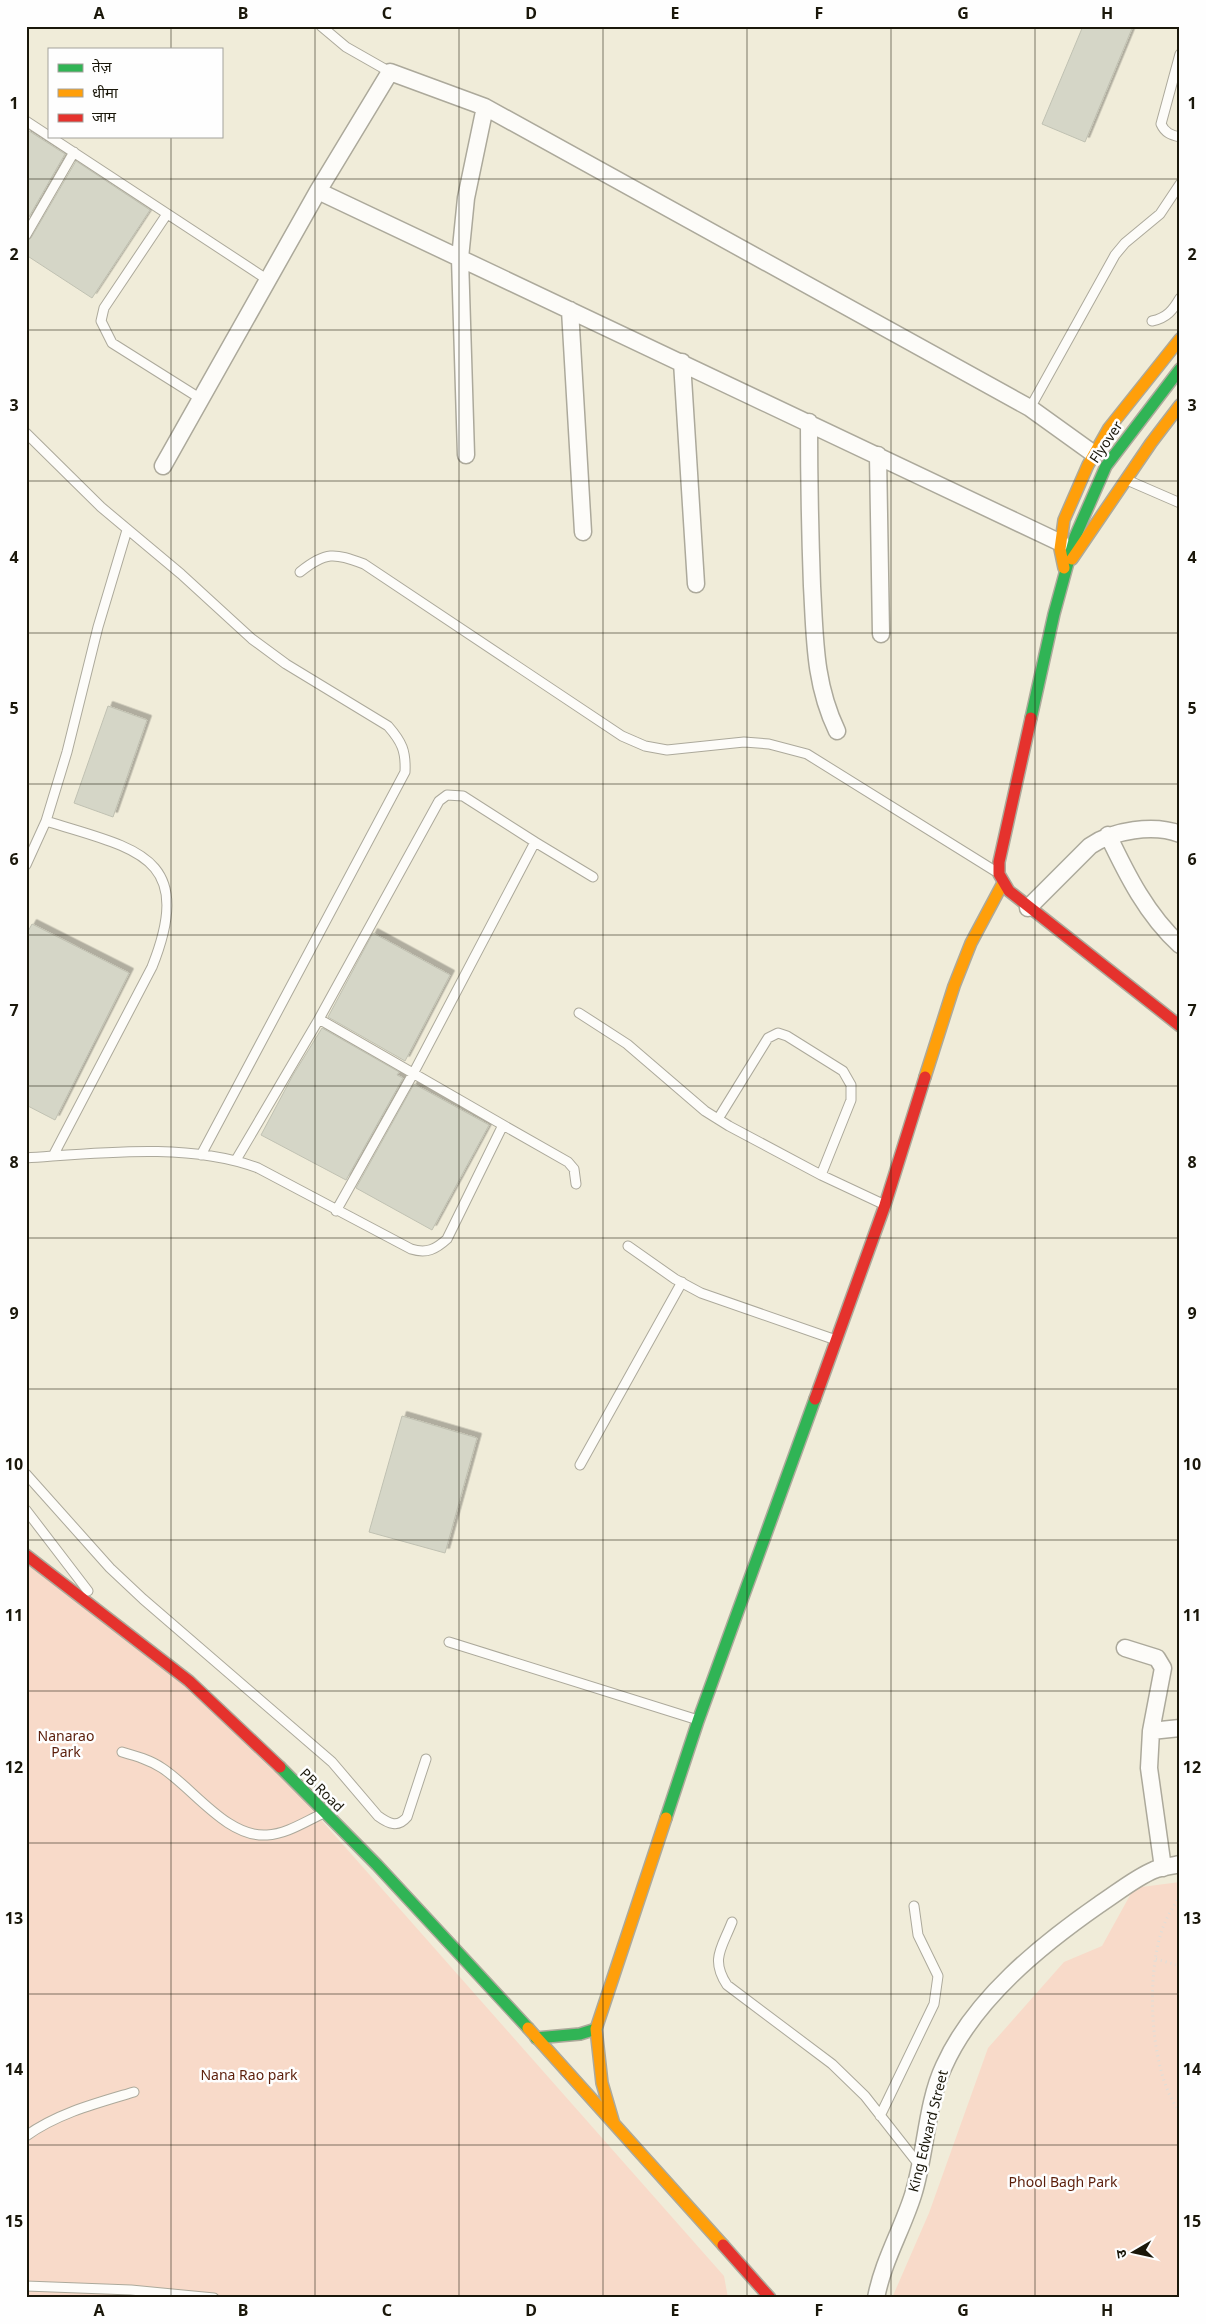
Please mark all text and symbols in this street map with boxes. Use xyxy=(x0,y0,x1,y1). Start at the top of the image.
text: A xyxy=(93,2,105,24)
text: B xyxy=(238,2,248,24)
text: C xyxy=(382,2,392,24)
text: D xyxy=(525,2,537,24)
text: E xyxy=(671,2,680,24)
text: F xyxy=(815,2,823,24)
text: G xyxy=(957,2,969,24)
text: H xyxy=(1101,2,1113,24)
legend xyxy=(48,48,222,138)
text: तेज़ xyxy=(92,56,113,76)
text: धीमा xyxy=(92,82,119,102)
text: 1 xyxy=(9,92,19,114)
text: 1 xyxy=(1187,92,1197,114)
text: जाम xyxy=(92,106,117,126)
text: 2 xyxy=(9,243,19,265)
text: 2 xyxy=(1187,243,1197,265)
text: 3 xyxy=(9,394,19,416)
text: 3 xyxy=(1187,394,1197,416)
street label: Flyover xyxy=(1085,417,1127,467)
text: 4 xyxy=(9,546,19,568)
text: 4 xyxy=(1187,546,1197,568)
text: 5 xyxy=(9,697,19,719)
text: 5 xyxy=(1187,697,1197,719)
text: 6 xyxy=(9,848,19,870)
text: 6 xyxy=(1187,848,1197,870)
text: 7 xyxy=(9,999,19,1021)
text: 7 xyxy=(1187,999,1197,1021)
text: 8 xyxy=(9,1151,19,1173)
text: 8 xyxy=(1187,1151,1197,1173)
text: 9 xyxy=(9,1302,19,1324)
text: 9 xyxy=(1187,1302,1197,1324)
text: 10 xyxy=(5,1453,23,1475)
text: 10 xyxy=(1183,1453,1201,1475)
text: 11 xyxy=(5,1604,23,1626)
text: 11 xyxy=(1183,1604,1201,1626)
park label: Nanarao Park xyxy=(38,1726,94,1761)
text: 12 xyxy=(5,1756,23,1778)
text: 12 xyxy=(1183,1756,1201,1778)
street label: PB Road xyxy=(296,1764,348,1816)
text: 13 xyxy=(5,1907,23,1929)
text: 13 xyxy=(1183,1907,1201,1929)
text: 14 xyxy=(5,2058,23,2080)
text: 14 xyxy=(1183,2058,1201,2080)
park label: Nana Rao park xyxy=(200,2065,298,2084)
street label: King Edward Street xyxy=(903,2068,952,2194)
park label: Phool Bagh Park xyxy=(1009,2172,1118,2191)
text: 15 xyxy=(5,2210,23,2232)
text: 15 xyxy=(1183,2210,1201,2232)
north arrow xyxy=(1108,2226,1158,2276)
text: उ xyxy=(1111,2248,1131,2260)
text: A xyxy=(93,2299,105,2321)
text: B xyxy=(238,2299,248,2321)
text: C xyxy=(382,2299,392,2321)
text: D xyxy=(525,2299,537,2321)
text: E xyxy=(671,2299,680,2321)
text: F xyxy=(815,2299,823,2321)
text: G xyxy=(957,2299,969,2321)
text: H xyxy=(1101,2299,1113,2321)

